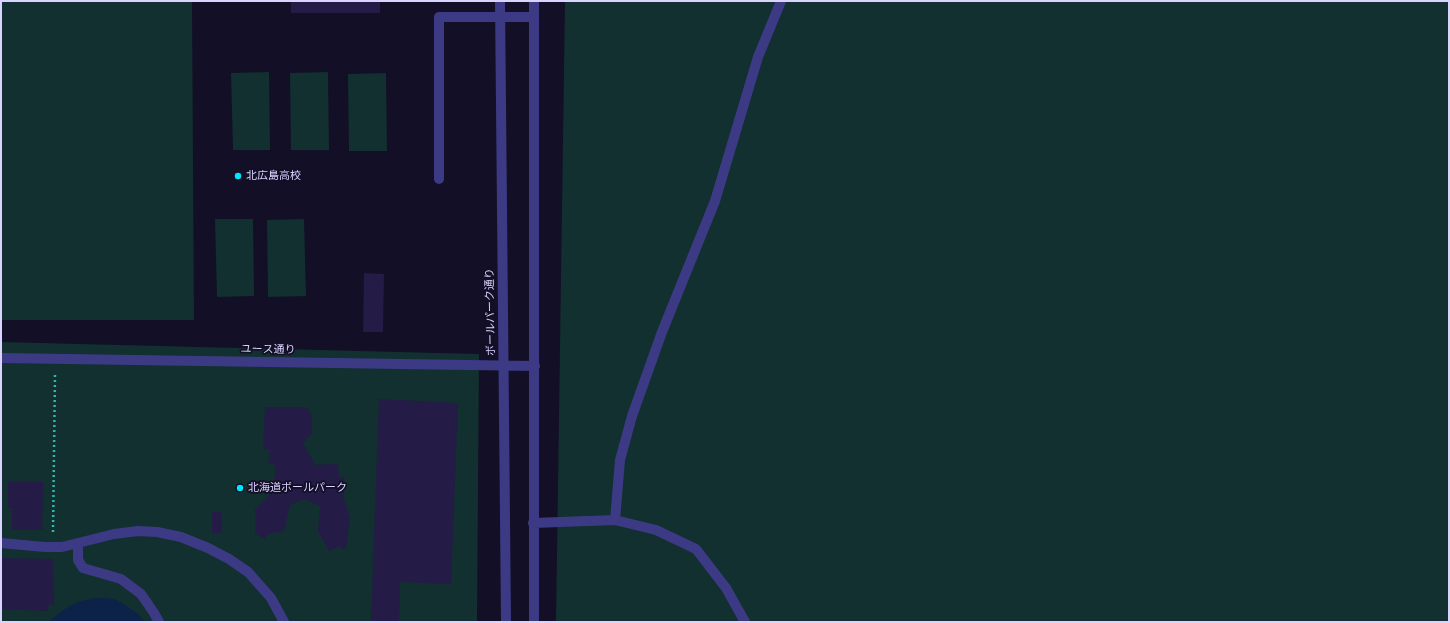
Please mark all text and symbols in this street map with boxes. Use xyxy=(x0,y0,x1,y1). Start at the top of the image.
place label: 北広島高校 xyxy=(246,169,301,183)
marker: 北広島高校 xyxy=(233,171,243,181)
street label: ボールパーク通り xyxy=(484,268,498,356)
street label: ユース通り xyxy=(240,343,296,357)
place label: 北海道ボールパーク xyxy=(248,481,347,495)
marker: 北海道ボールパーク xyxy=(235,483,245,493)

